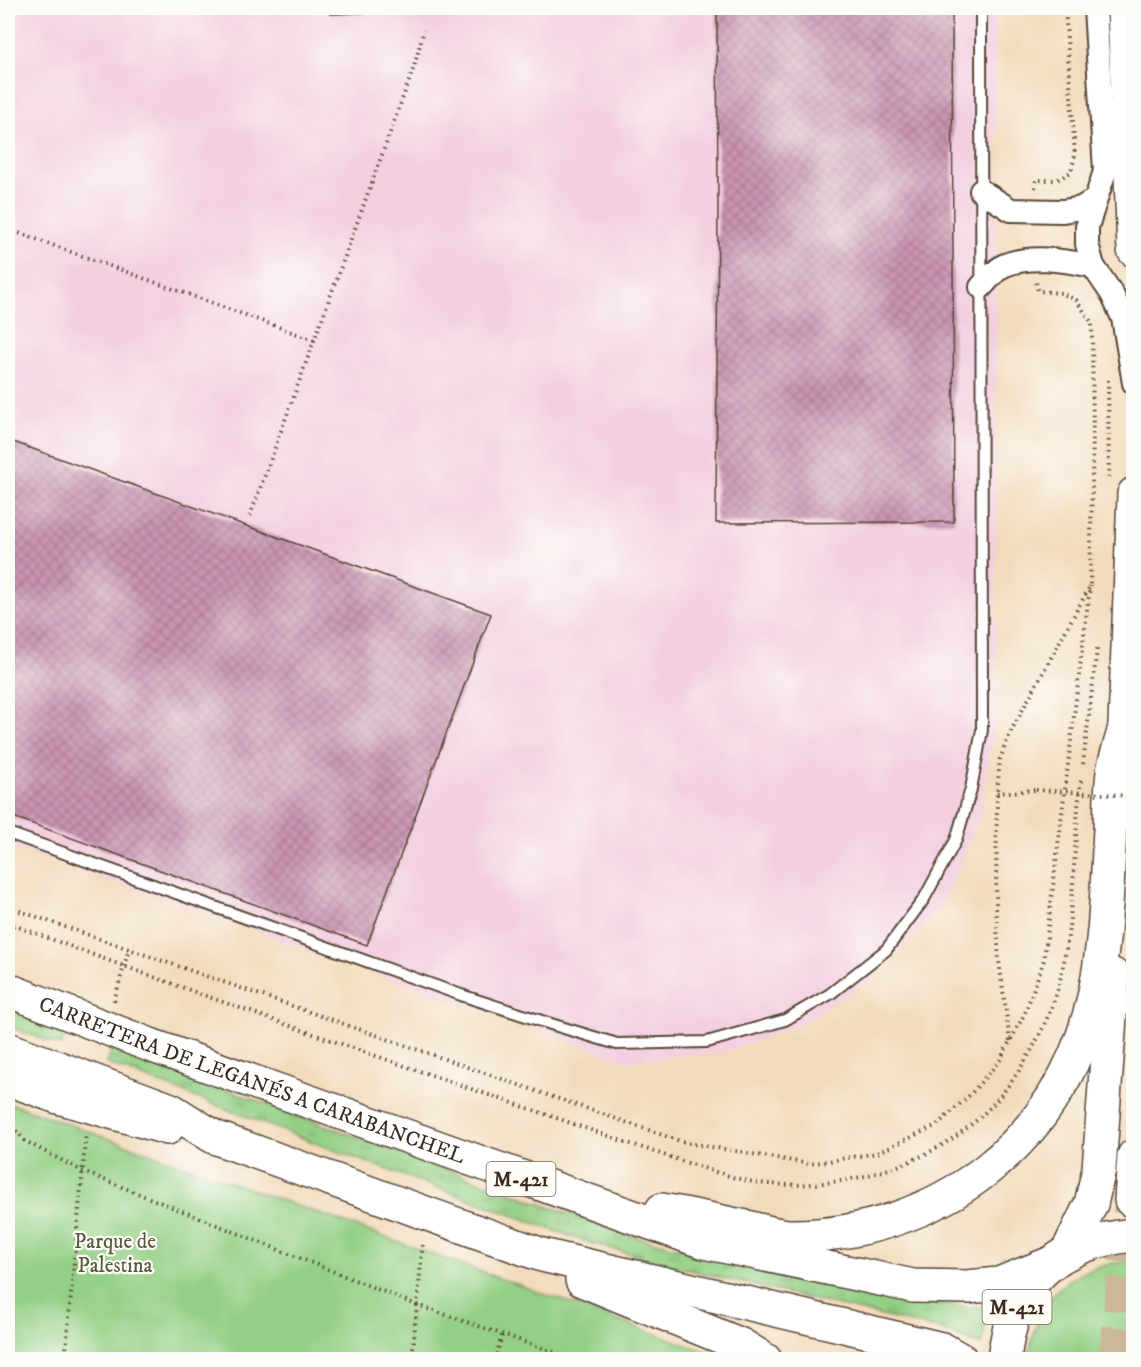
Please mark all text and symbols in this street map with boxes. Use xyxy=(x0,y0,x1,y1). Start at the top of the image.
street label: CARRETERA DE LEGANÉS A CARABANCHEL xyxy=(35,991,468,1170)
road number: M-421 xyxy=(486,1162,556,1196)
park label: Parque de Palestina xyxy=(74,1229,156,1279)
road number: M-421 xyxy=(982,1290,1052,1324)

